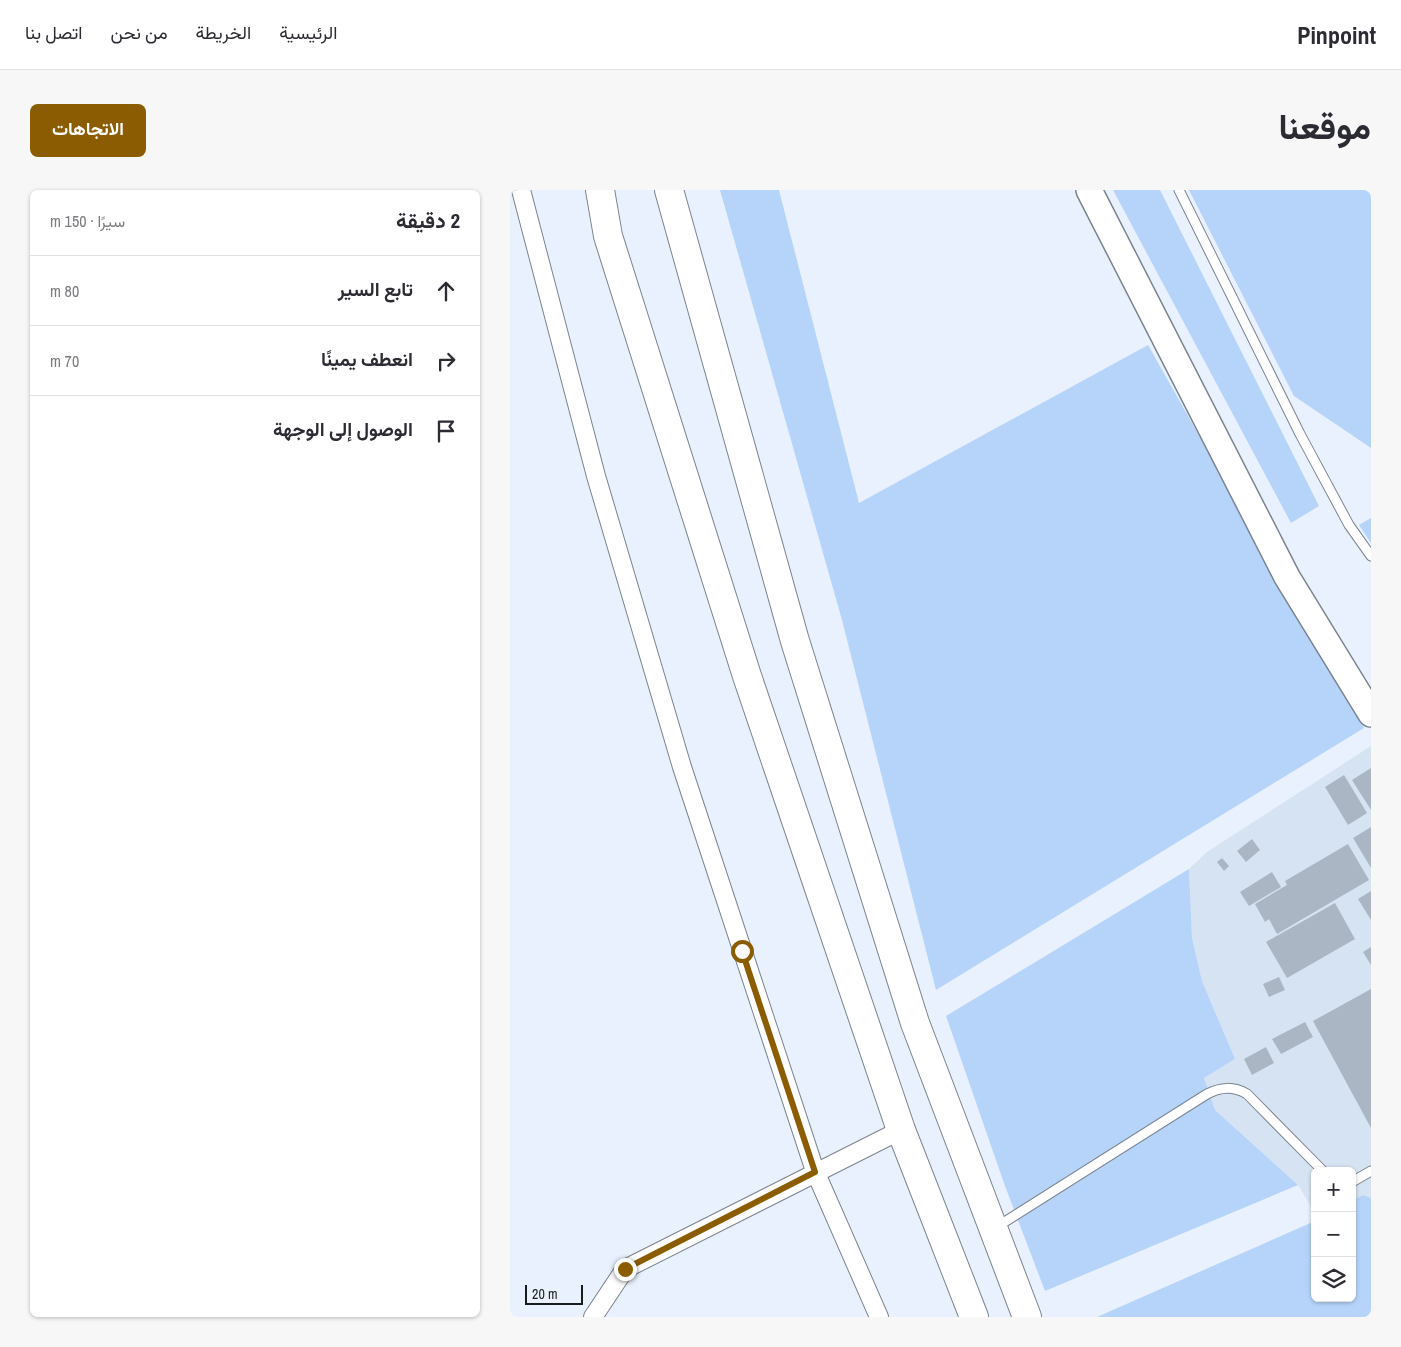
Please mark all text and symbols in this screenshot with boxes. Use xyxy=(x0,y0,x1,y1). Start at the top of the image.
text: Pinpoint xyxy=(1297,19,1376,51)
text: اتصل بنا xyxy=(25,20,82,45)
text: من نحن xyxy=(110,20,168,45)
text: الخريطة xyxy=(196,20,251,45)
text: الرئيسية xyxy=(279,20,337,45)
text: موقعنا xyxy=(1278,103,1371,150)
button: الاتجاهات xyxy=(30,104,146,157)
text: 2 دقيقة xyxy=(396,206,460,235)
text: سيرًا · 150 m xyxy=(50,210,125,232)
text: تابع السير xyxy=(338,276,413,302)
icon: ahead xyxy=(432,277,460,305)
text: 80 m xyxy=(50,280,79,302)
text: انعطف يمينًا xyxy=(321,346,413,372)
icon: right xyxy=(432,347,460,375)
text: 70 m xyxy=(50,350,79,372)
text: الوصول إلى الوجهة xyxy=(273,416,413,442)
icon: arrive xyxy=(432,417,460,445)
route start xyxy=(731,940,754,963)
map controls xyxy=(1311,1167,1356,1302)
button: + xyxy=(1311,1167,1356,1212)
button: − xyxy=(1311,1212,1356,1257)
button: layers xyxy=(1311,1257,1356,1302)
route end xyxy=(614,1258,637,1281)
scale bar xyxy=(525,1282,582,1305)
text: 20 m xyxy=(532,1285,558,1303)

